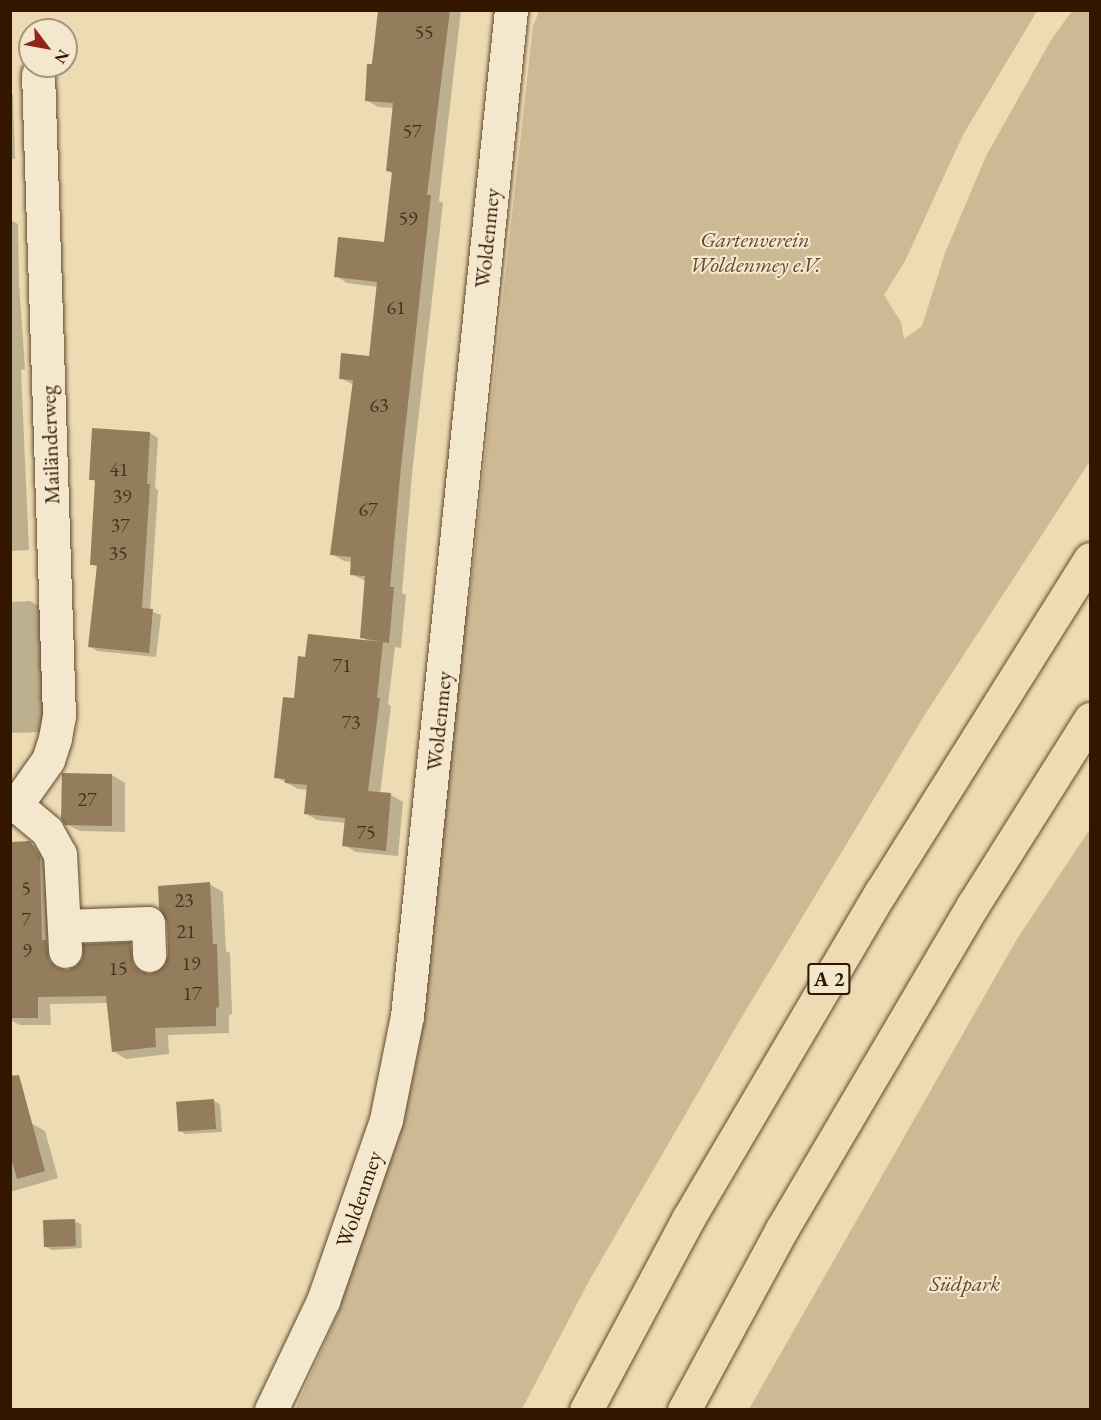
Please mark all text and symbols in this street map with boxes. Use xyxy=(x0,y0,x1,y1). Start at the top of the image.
north arrow xyxy=(18,18,78,78)
house number: 55 xyxy=(414,20,434,44)
text: N xyxy=(50,46,74,68)
house number: 57 xyxy=(402,119,422,143)
street label: Woldenmey xyxy=(469,187,505,289)
house number: 59 xyxy=(398,206,418,230)
park label: Gartenverein Woldenmey e.V. xyxy=(689,226,821,278)
house number: 61 xyxy=(386,295,406,319)
street label: Mailänderweg xyxy=(35,385,65,505)
house number: 63 xyxy=(369,393,389,417)
house number: 41 xyxy=(109,457,129,481)
house number: 39 xyxy=(112,484,132,508)
house number: 67 xyxy=(358,497,378,521)
house number: 37 xyxy=(110,513,130,537)
house number: 35 xyxy=(108,541,128,565)
house number: 71 xyxy=(332,653,352,677)
street label: Woldenmey xyxy=(421,670,457,772)
house number: 73 xyxy=(341,710,361,734)
house number: 27 xyxy=(77,787,97,811)
house number: 75 xyxy=(356,820,376,844)
house number: 5 xyxy=(21,876,31,900)
house number: 23 xyxy=(174,888,194,912)
house number: 7 xyxy=(21,907,31,931)
house number: 21 xyxy=(176,919,196,943)
house number: 9 xyxy=(22,938,32,962)
house number: 19 xyxy=(181,951,201,975)
house number: 15 xyxy=(108,956,128,980)
road number: A 2 xyxy=(806,961,852,997)
house number: 17 xyxy=(182,981,202,1005)
street label: Woldenmey xyxy=(330,1147,388,1251)
park label: Südpark xyxy=(930,1271,1000,1297)

